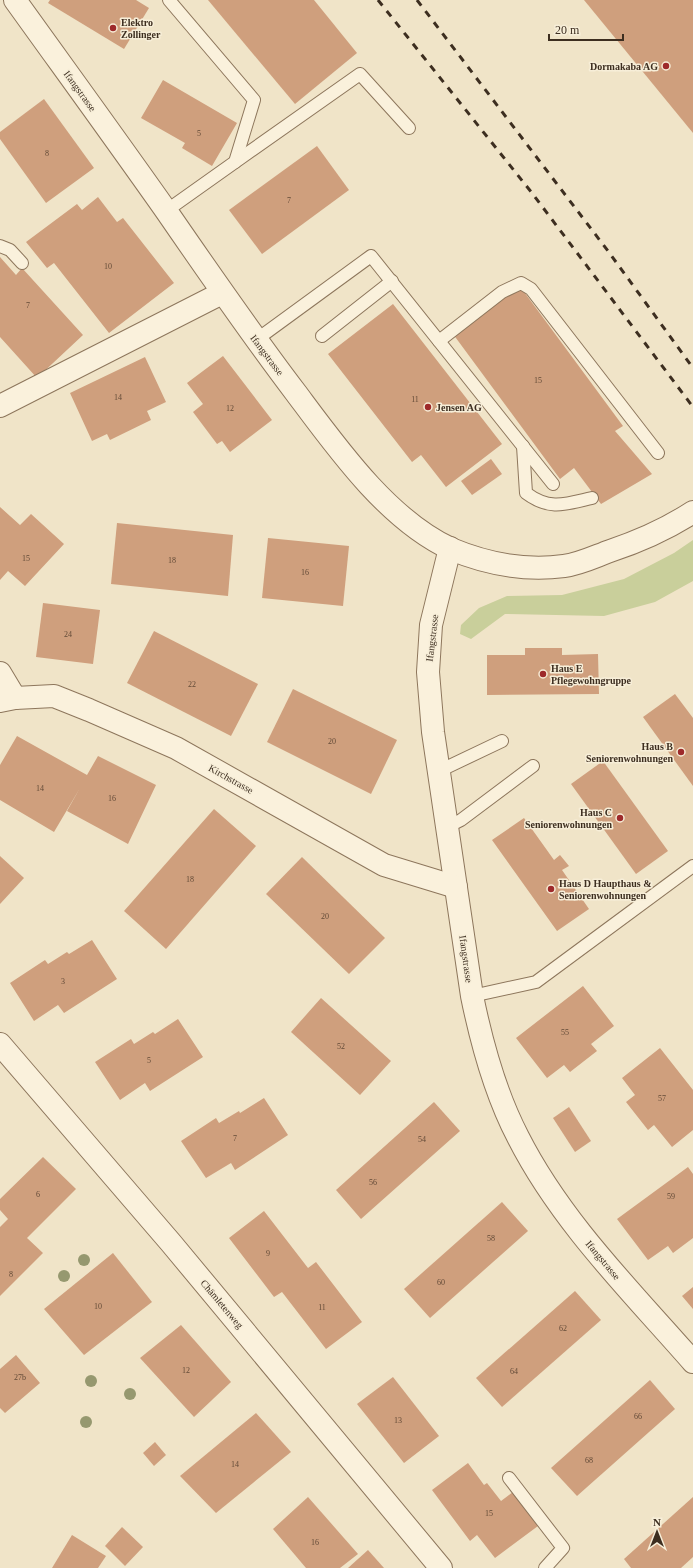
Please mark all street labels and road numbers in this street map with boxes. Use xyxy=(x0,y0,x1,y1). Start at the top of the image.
street label: Ifangstrasse xyxy=(62,68,99,114)
street label: Ifangstrasse xyxy=(248,333,286,378)
street label: Ifangstrasse xyxy=(424,613,440,662)
street label: Kirchstrasse xyxy=(207,762,256,796)
street label: Ifangstrasse xyxy=(457,935,475,984)
street label: Ifangstrasse xyxy=(583,1238,623,1282)
street label: Chämletenweg xyxy=(199,1277,245,1331)

